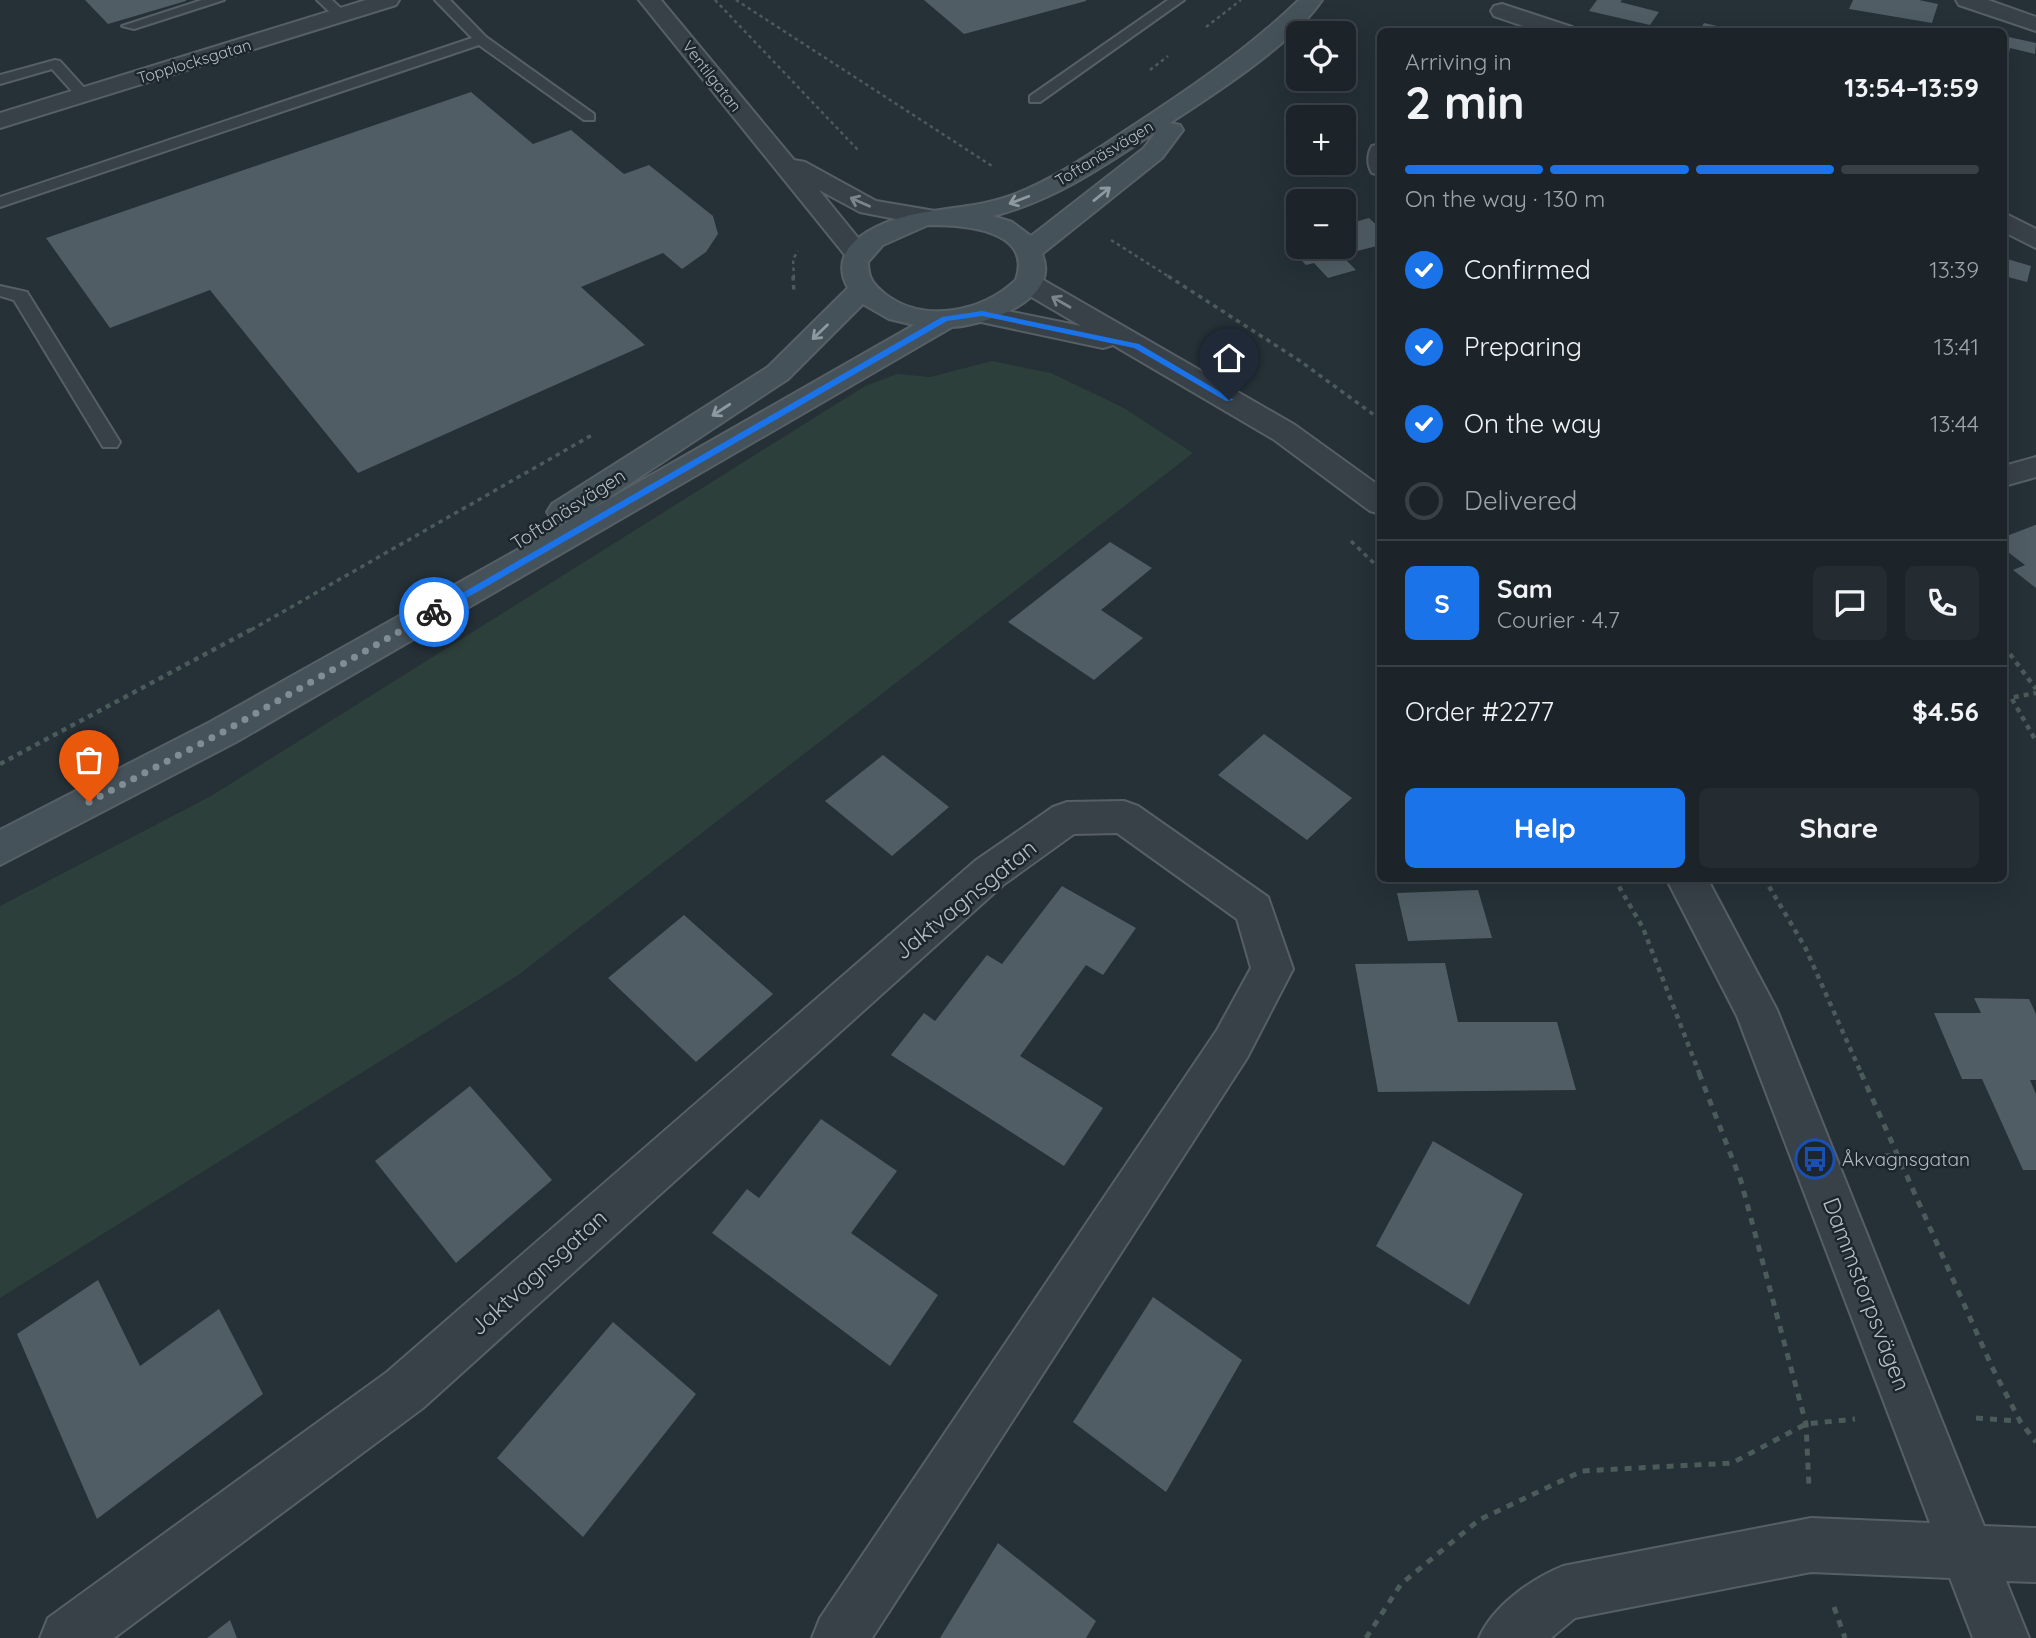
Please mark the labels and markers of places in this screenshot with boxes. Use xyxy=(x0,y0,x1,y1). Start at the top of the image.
pin xyxy=(1199,328,1259,400)
pin xyxy=(59,730,119,802)
bus stop icon: Åkvagnsgatan xyxy=(1794,1138,1836,1180)
place label: Åkvagnsgatan xyxy=(1842,1147,1970,1171)

